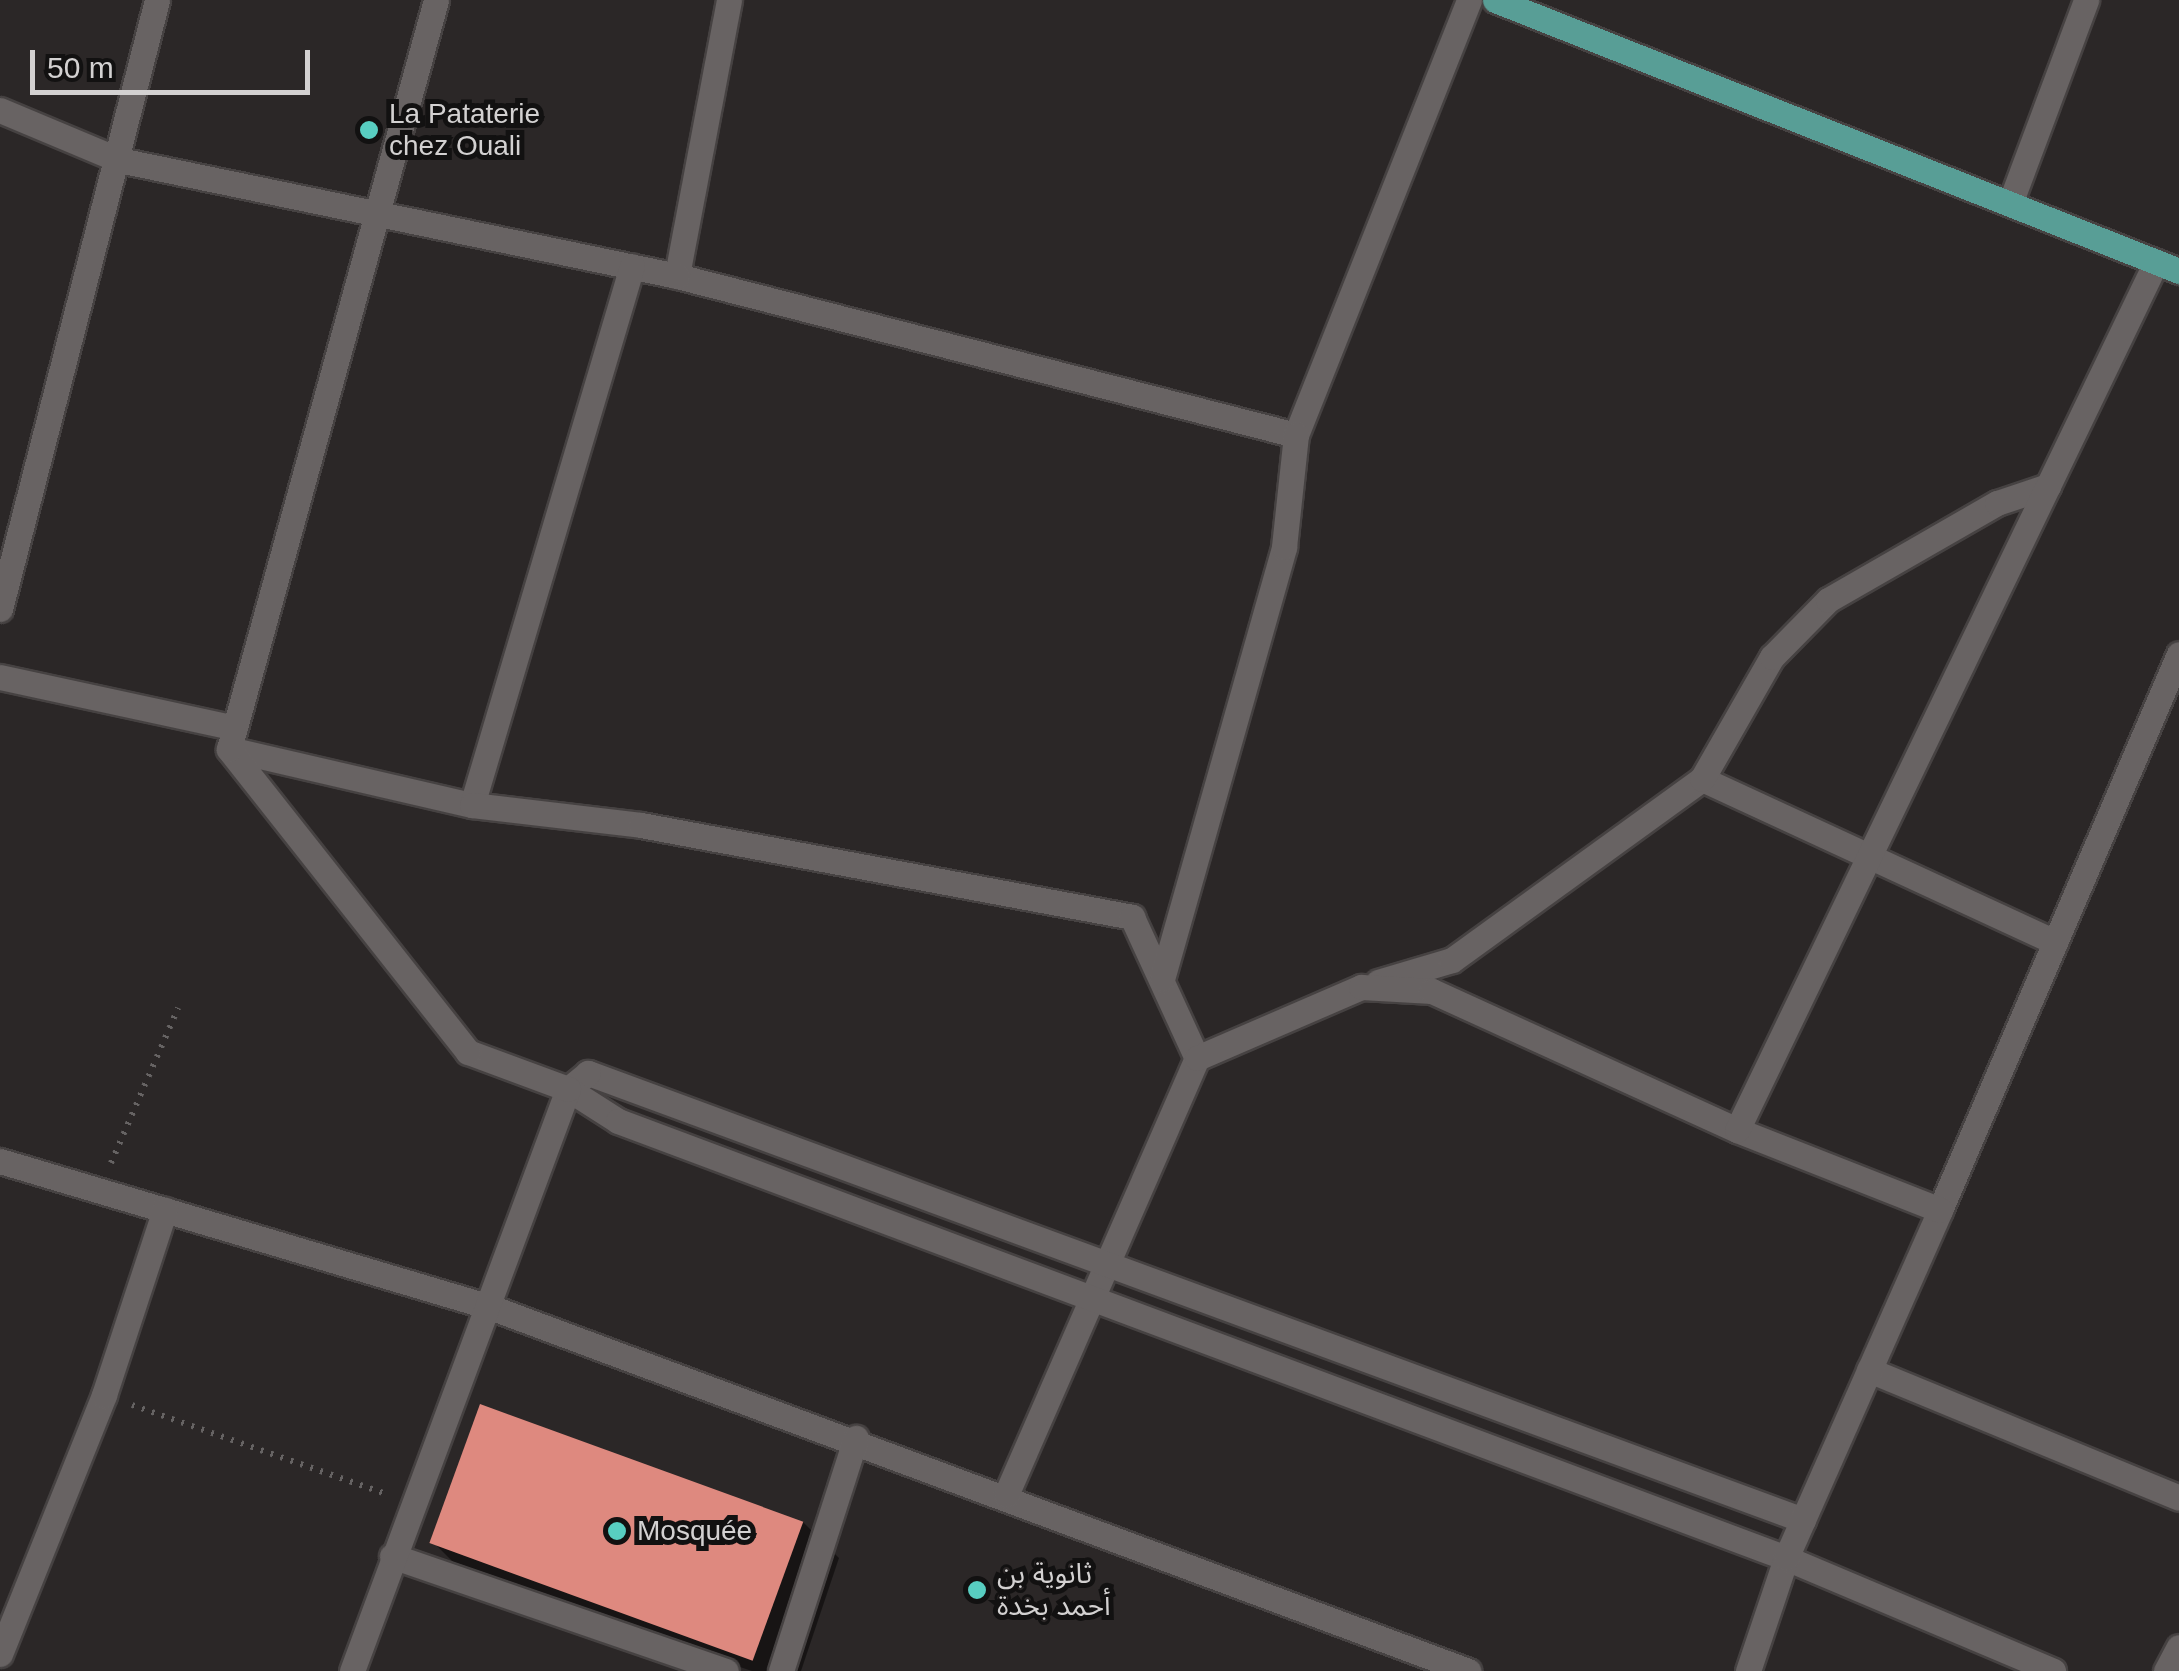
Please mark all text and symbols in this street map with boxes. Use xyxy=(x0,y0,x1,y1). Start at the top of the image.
scale bar xyxy=(35,30,315,92)
text: 50 m xyxy=(47,51,114,84)
place label: La Pataterie chez Ouali xyxy=(389,97,540,163)
marker: La Pataterie chez Ouali xyxy=(358,119,380,141)
place label: Mosquée xyxy=(637,1514,752,1548)
marker: Mosquée xyxy=(606,1520,628,1542)
place label: ثانوية بن أحمد بخدة xyxy=(997,1557,1111,1623)
marker: ثانوية بن أحمد بخدة xyxy=(966,1579,988,1601)

